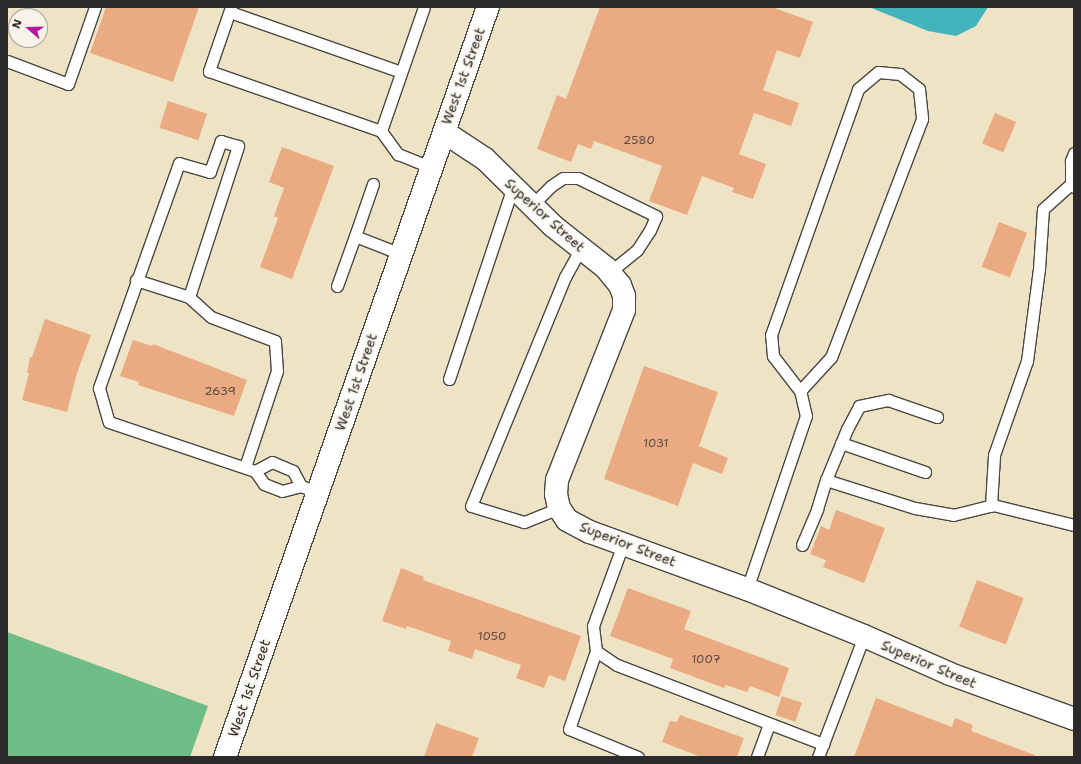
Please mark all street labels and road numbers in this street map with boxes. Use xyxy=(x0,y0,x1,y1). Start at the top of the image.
street label: West 1st Street xyxy=(438,25,488,127)
street label: Superior Street xyxy=(502,175,588,255)
street label: West 1st Street xyxy=(331,331,381,433)
street label: Superior Street xyxy=(577,518,679,570)
street label: Superior Street xyxy=(879,636,979,692)
street label: West 1st Street xyxy=(224,637,274,739)

